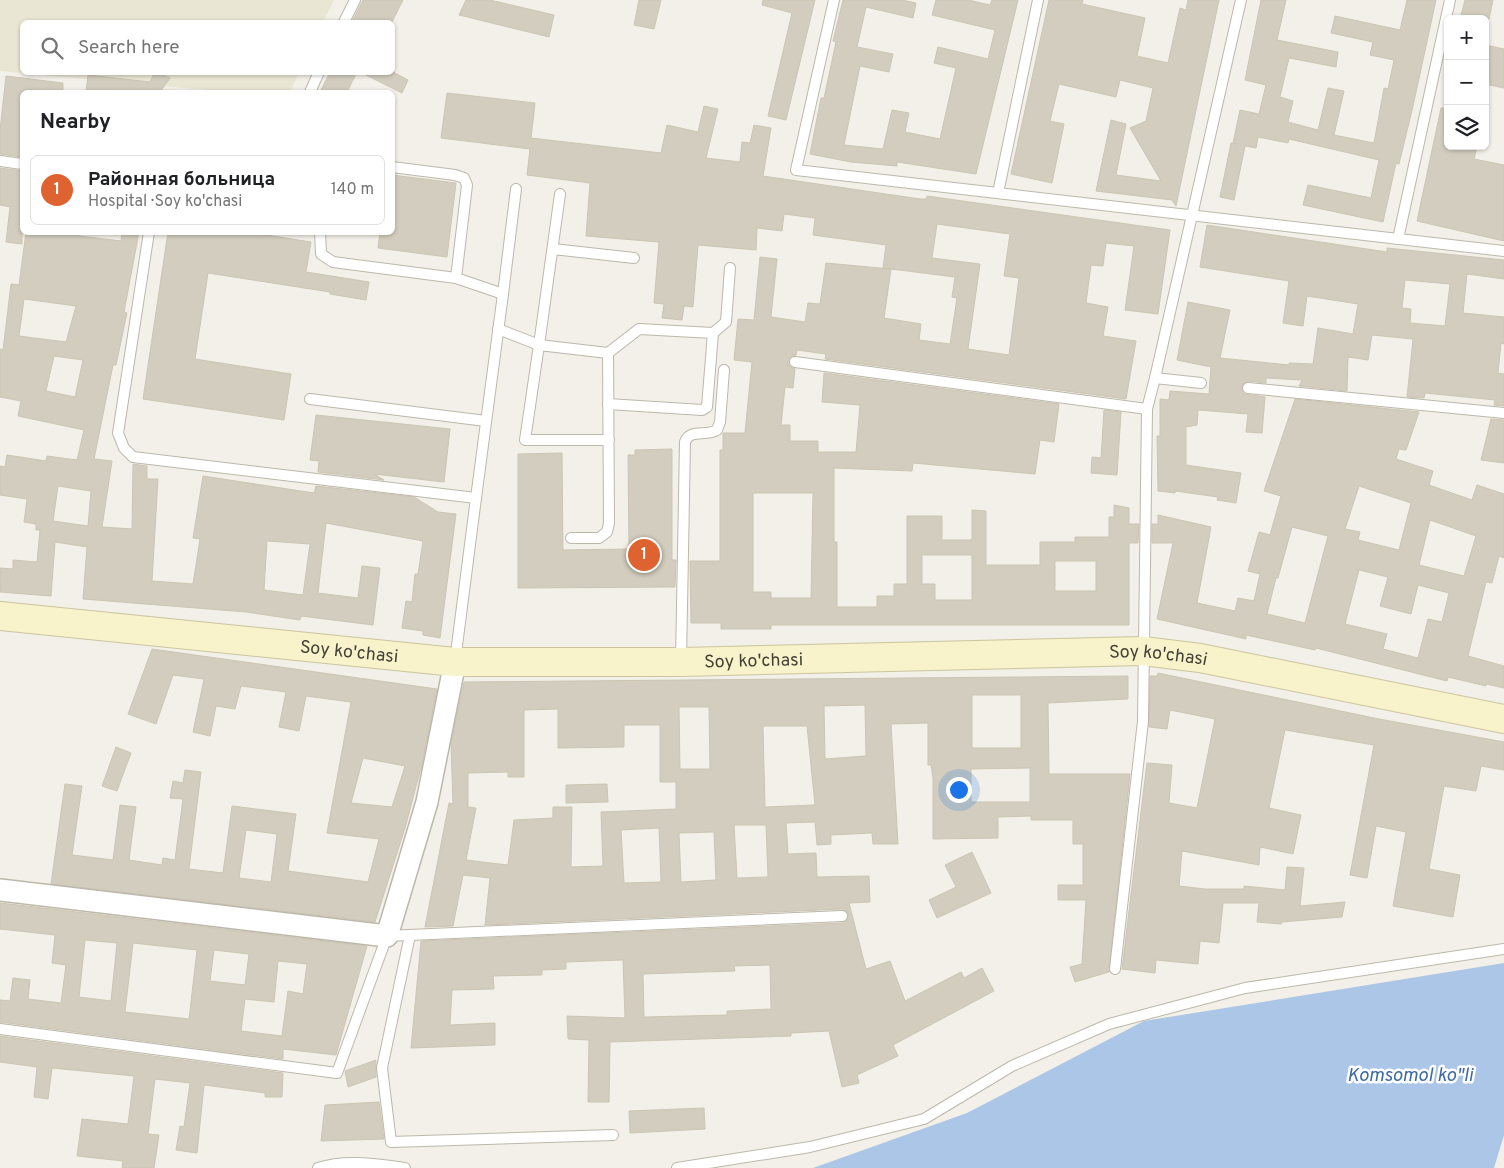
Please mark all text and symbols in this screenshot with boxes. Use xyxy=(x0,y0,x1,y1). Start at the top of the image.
map controls xyxy=(1444,15,1489,150)
button: + xyxy=(1444,15,1489,60)
search box xyxy=(20,20,395,75)
icon: search xyxy=(38,34,66,62)
text: Search here xyxy=(78,36,180,60)
button: − xyxy=(1444,60,1489,105)
button: layers xyxy=(1444,105,1489,150)
text: Nearby xyxy=(40,109,111,136)
text: Районная больница xyxy=(88,168,275,192)
text: 1 xyxy=(54,180,60,200)
text: 140 m xyxy=(331,180,374,200)
text: Hospital · Soy ko'chasi xyxy=(88,192,242,212)
pin: 1 xyxy=(628,536,660,574)
street label: Soy ko'chasi xyxy=(299,636,399,669)
street label: Soy ko'chasi xyxy=(1109,641,1209,672)
street label: Soy ko'chasi xyxy=(704,649,803,674)
your location xyxy=(946,777,972,803)
water label: Komsomol ko"li xyxy=(1347,1064,1474,1088)

